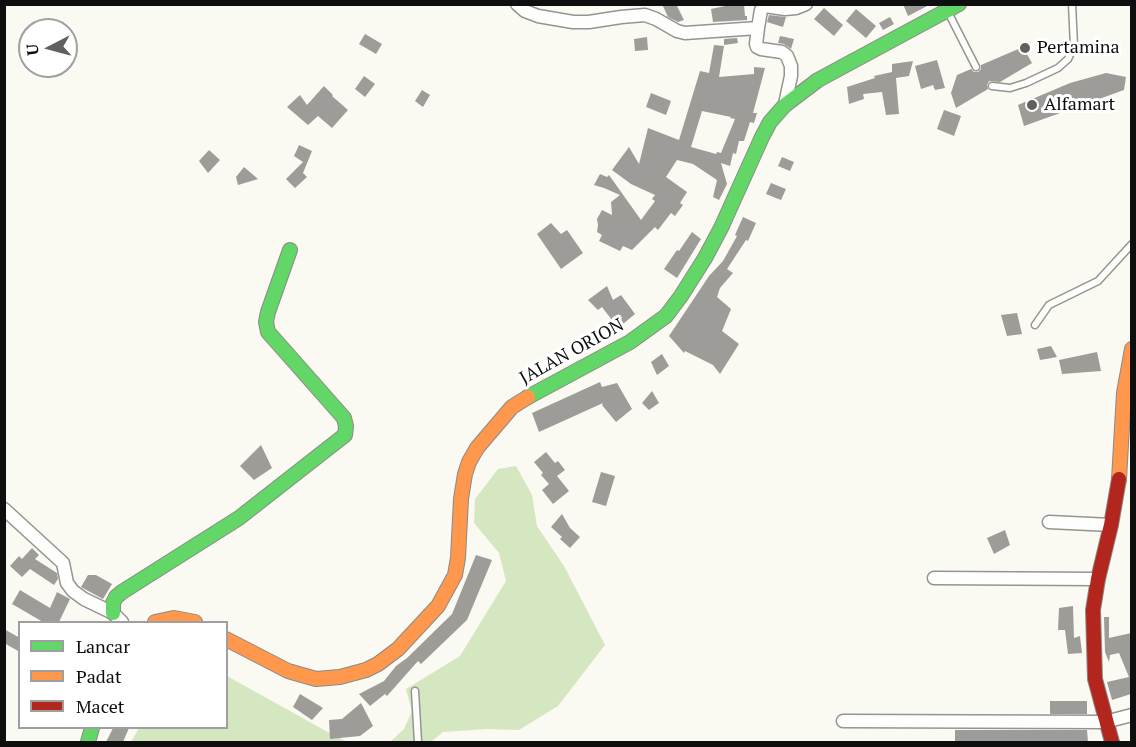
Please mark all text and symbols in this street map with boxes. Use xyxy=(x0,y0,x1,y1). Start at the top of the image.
north arrow xyxy=(18,18,78,78)
place label: Pertamina xyxy=(1037,37,1120,59)
marker: Pertamina xyxy=(1018,41,1032,55)
text: U xyxy=(21,43,44,57)
place label: Alfamart xyxy=(1044,94,1115,116)
marker: Alfamart xyxy=(1025,98,1039,112)
street label: JALAN ORION xyxy=(516,314,628,390)
legend xyxy=(18,621,228,729)
text: Lancar xyxy=(76,634,130,658)
text: Padat xyxy=(76,664,122,688)
text: Macet xyxy=(76,694,125,718)

